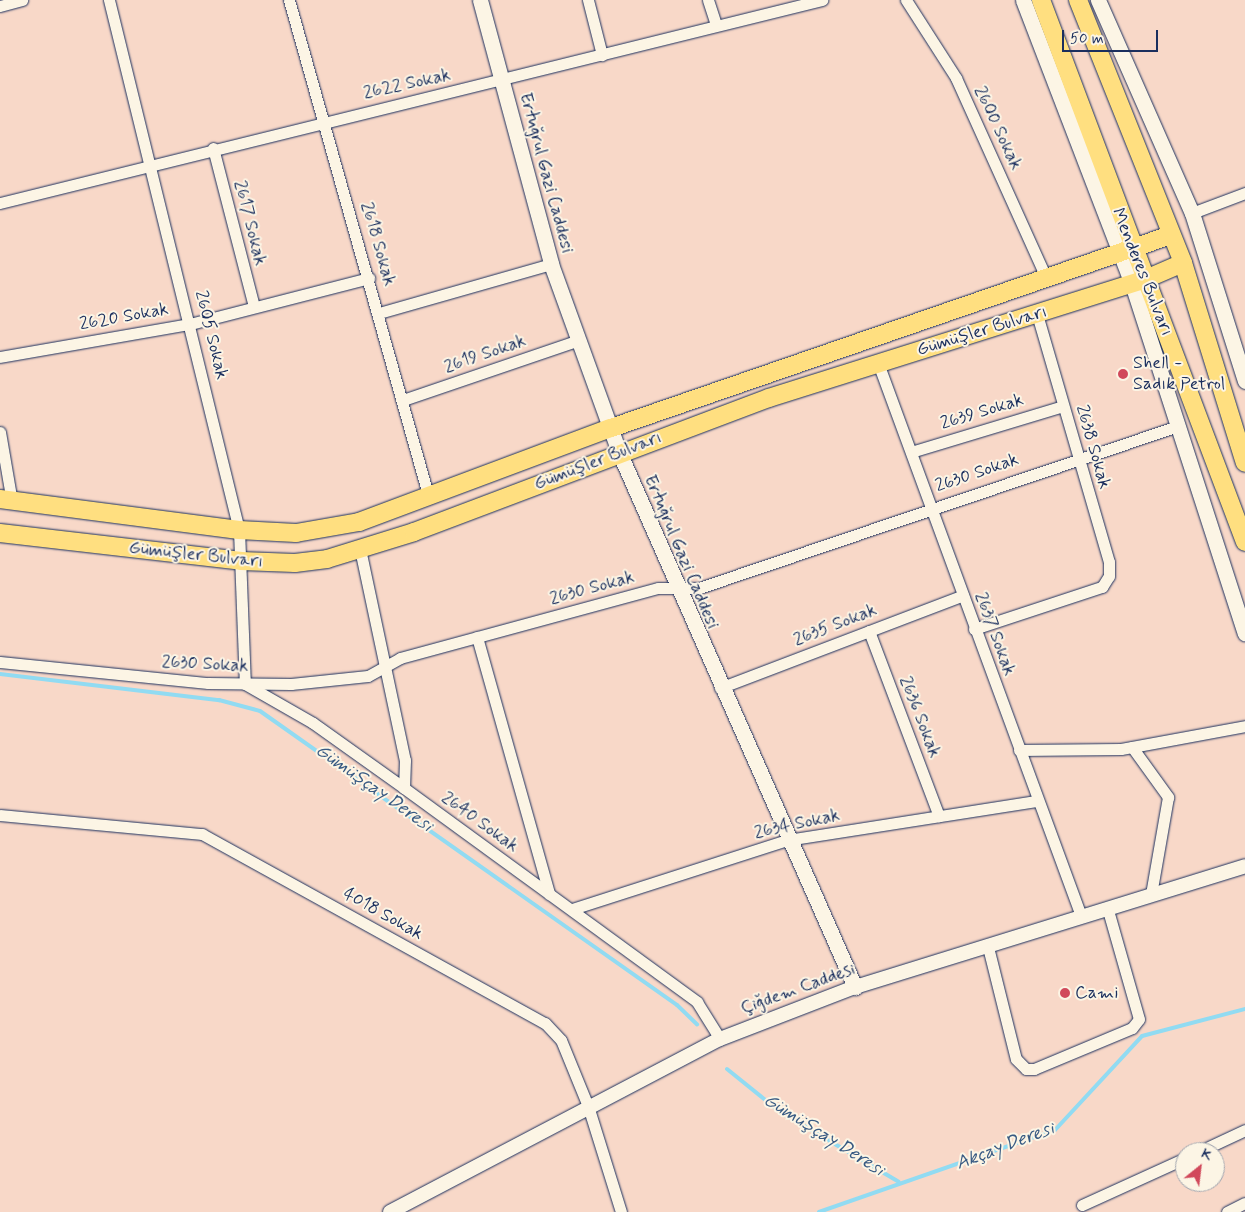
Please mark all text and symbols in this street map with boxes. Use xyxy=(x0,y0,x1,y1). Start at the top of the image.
scale bar xyxy=(1065,20,1161,52)
text: 50 m xyxy=(1070,29,1104,49)
street label: 2622 Sokak xyxy=(361,64,453,104)
street label: 2600 Sokak xyxy=(969,83,1027,173)
street label: Ertuğrul Gazi Caddesi xyxy=(514,89,578,257)
street label: 2617 Sokak xyxy=(229,178,271,268)
street label: 2618 Sokak xyxy=(356,200,400,288)
street label: Menderes Bulvarı xyxy=(1107,206,1177,338)
street label: 2605 Sokak xyxy=(190,288,232,382)
street label: 2620 Sokak xyxy=(78,299,170,335)
street label: Gümüşler Bulvarı xyxy=(916,301,1048,361)
street label: 2619 Sokak xyxy=(441,330,529,378)
place label: Shell - Sadık Petrol xyxy=(1133,353,1223,396)
marker: Shell - Sadık Petrol xyxy=(1117,368,1129,380)
street label: 2639 Sokak xyxy=(938,389,1026,435)
street label: 2638 Sokak xyxy=(1071,402,1115,492)
street label: Gümüşler Bulvarı xyxy=(532,427,664,495)
street label: 2630 Sokak xyxy=(933,449,1021,497)
street label: Ertuğrul Gazi Caddesi xyxy=(638,470,724,634)
street label: Gümüşler Bulvarı xyxy=(129,537,263,573)
street label: 2630 Sokak xyxy=(547,566,637,610)
street label: 2637 Sokak xyxy=(970,589,1020,679)
street label: 2635 Sokak xyxy=(790,599,880,651)
street label: 2630 Sokak xyxy=(161,651,249,677)
street label: 2636 Sokak xyxy=(895,673,945,761)
water label: Gümüşçay Deresi xyxy=(311,739,437,837)
street label: 2640 Sokak xyxy=(437,787,523,857)
street label: 2634 Sokak xyxy=(752,804,842,844)
street label: 4018 Sokak xyxy=(339,883,427,945)
street label: Çiğdem Caddesi xyxy=(736,958,860,1020)
place label: Cami xyxy=(1075,982,1118,1004)
marker: Cami xyxy=(1059,987,1071,999)
water label: Gümüşçay Deresi xyxy=(760,1089,888,1181)
water label: Akçay Deresi xyxy=(953,1117,1057,1175)
north arrow xyxy=(1175,1142,1225,1192)
text: K xyxy=(1198,1144,1215,1165)

